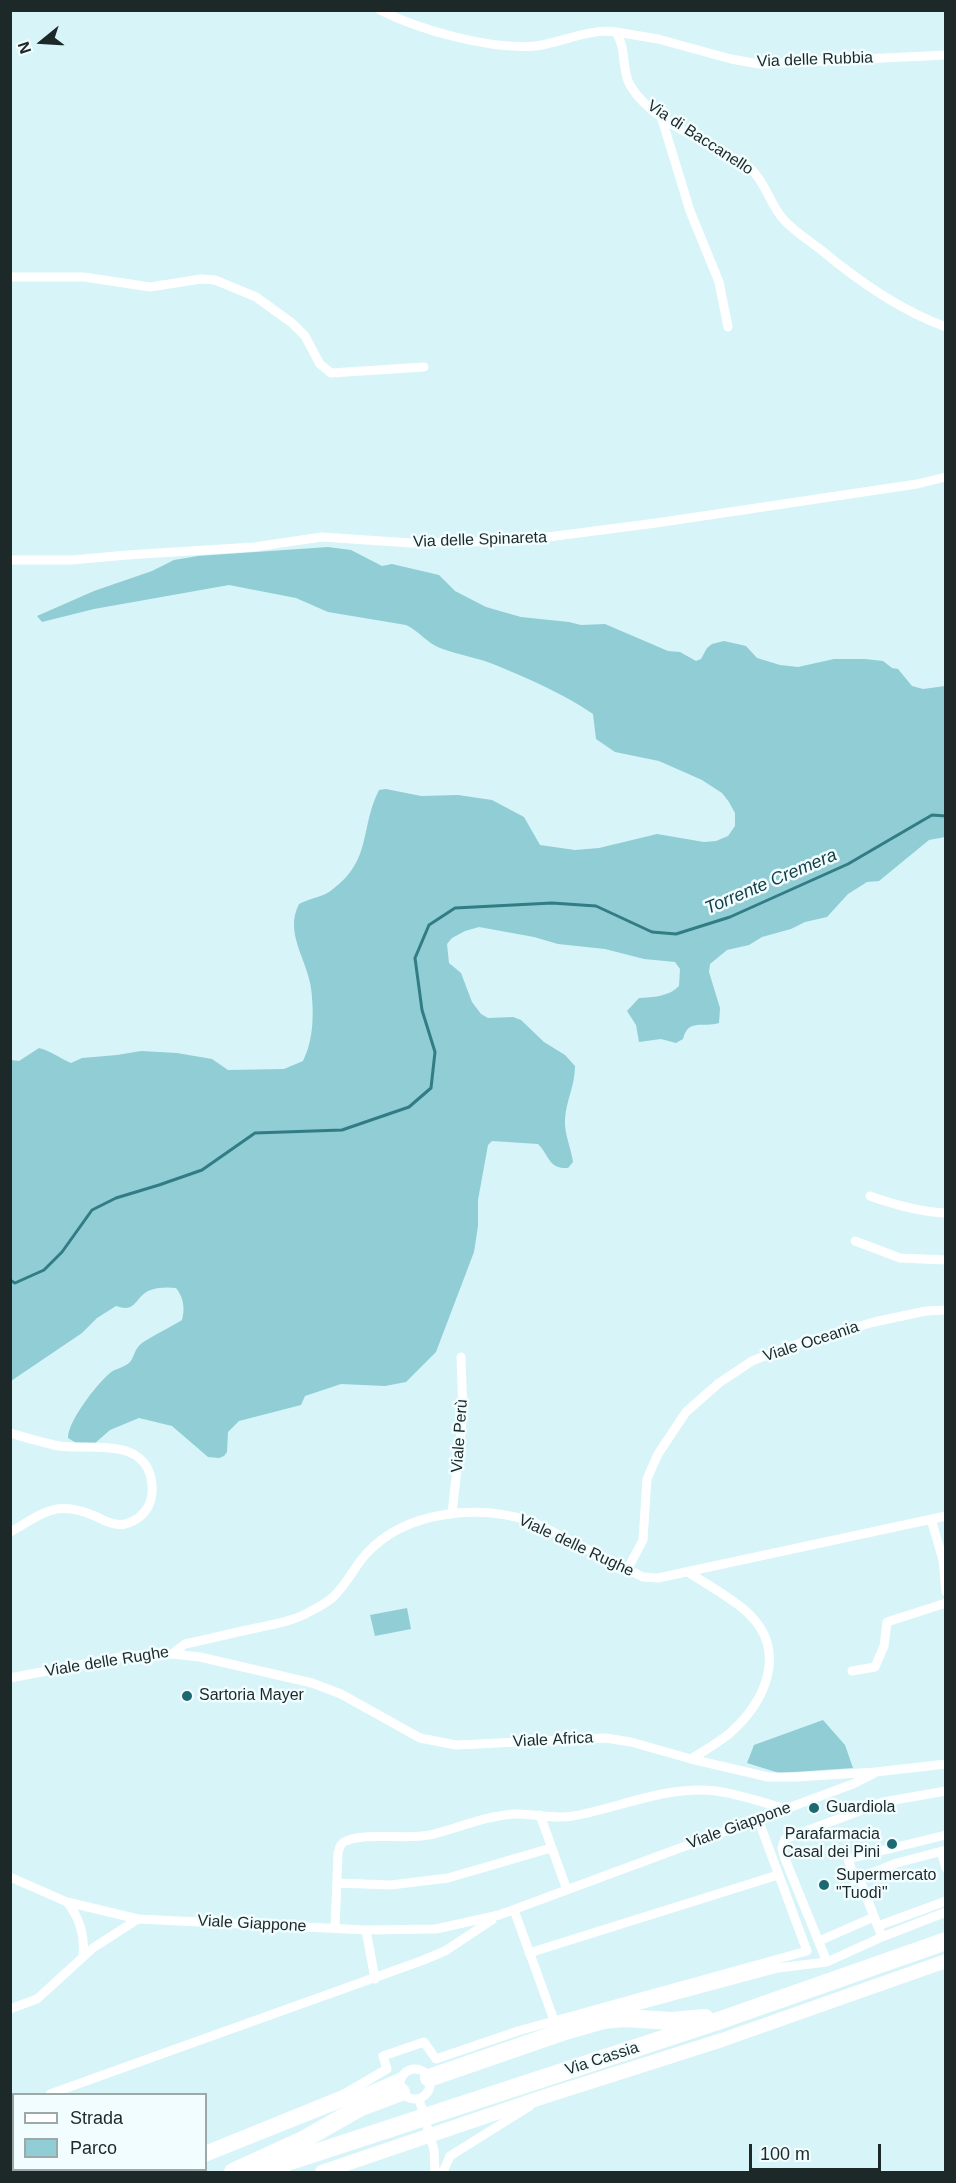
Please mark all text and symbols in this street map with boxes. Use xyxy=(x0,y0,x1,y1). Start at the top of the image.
north arrow xyxy=(12,12,72,72)
text: N xyxy=(15,40,34,56)
street label: Via delle Rubbia xyxy=(757,48,873,72)
street label: Via di Baccanello xyxy=(643,97,757,179)
street label: Via delle Spinareta xyxy=(413,528,547,552)
water label: Torrente Cremera xyxy=(702,844,840,920)
street label: Viale Oceania xyxy=(761,1318,861,1366)
street label: Viale Perù xyxy=(448,1399,472,1473)
street label: Viale delle Rughe xyxy=(515,1511,637,1581)
street label: Viale delle Rughe xyxy=(44,1643,170,1681)
place label: Sartoria Mayer xyxy=(199,1686,304,1706)
marker: Sartoria Mayer xyxy=(180,1689,194,1703)
street label: Viale Africa xyxy=(512,1728,594,1752)
street label: Viale Giappone xyxy=(684,1798,794,1854)
place label: Guardiola xyxy=(826,1798,895,1818)
marker: Guardiola xyxy=(807,1801,821,1815)
place label: Parafarmacia Casal dei Pini xyxy=(782,1825,880,1863)
marker: Parafarmacia Casal dei Pini xyxy=(885,1837,899,1851)
place label: Supermercato "Tuodì" xyxy=(836,1866,936,1904)
marker: Supermercato "Tuodì" xyxy=(817,1878,831,1892)
street label: Viale Giappone xyxy=(197,1912,307,1936)
street label: Via Cassia xyxy=(563,2038,641,2080)
legend xyxy=(12,2093,207,2171)
text: Strada xyxy=(70,2108,123,2128)
scale bar xyxy=(752,2132,884,2170)
text: Parco xyxy=(70,2138,117,2158)
text: 100 m xyxy=(760,2144,810,2164)

